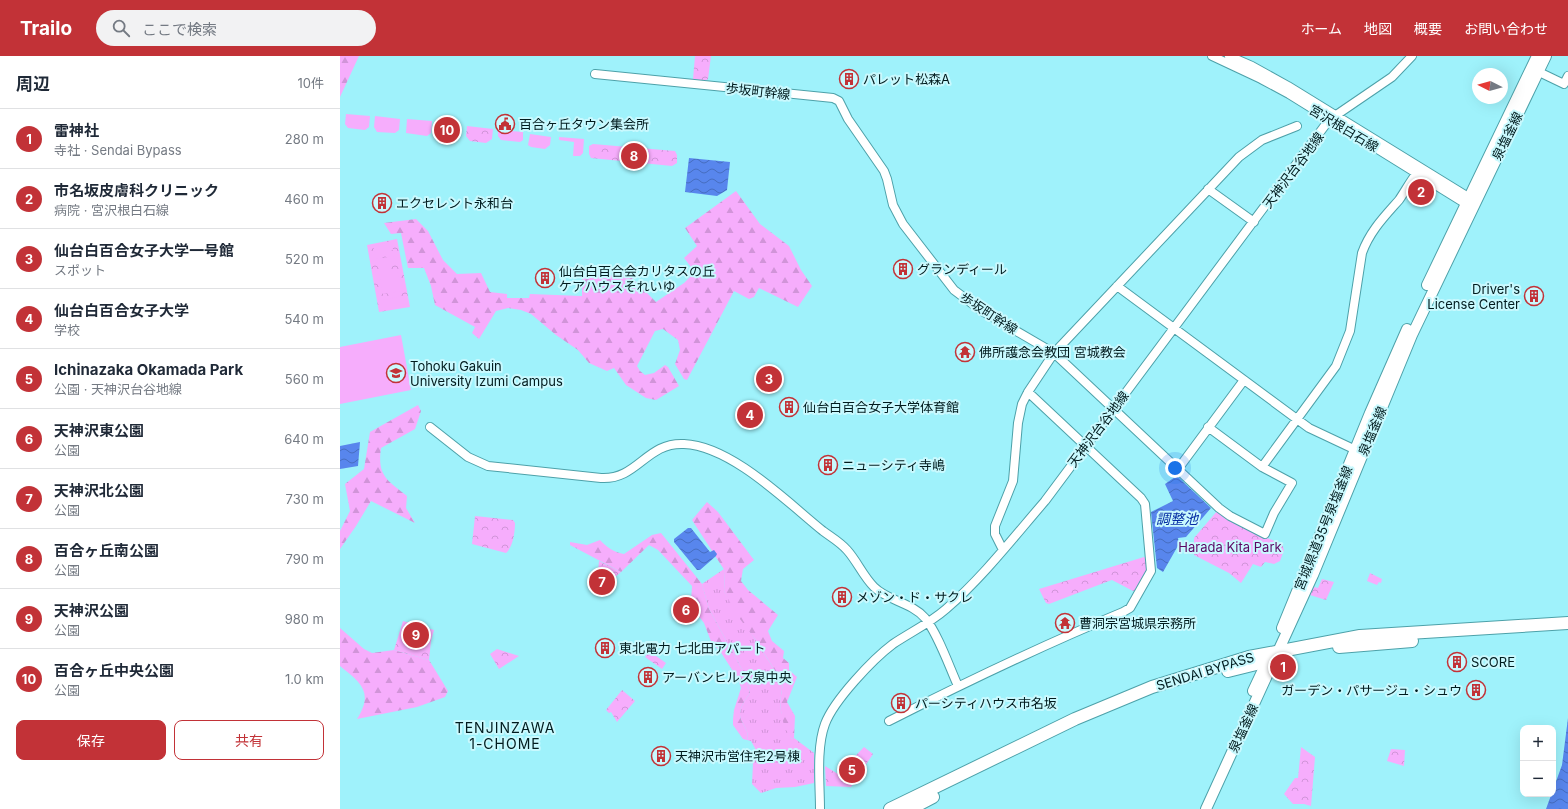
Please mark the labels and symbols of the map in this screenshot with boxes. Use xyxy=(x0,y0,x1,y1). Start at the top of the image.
building icon: パレット松森A xyxy=(838,68,860,90)
north arrow xyxy=(1472,68,1508,104)
place label: パレット松森A xyxy=(863,71,950,87)
street label: 歩坂町幹線 xyxy=(725,80,791,102)
street label: 宮沢根白石線 xyxy=(1306,101,1382,155)
street label: 泉塩釜線 xyxy=(1488,109,1526,163)
public building icon: 百合ヶ丘タウン集会所 xyxy=(494,113,516,135)
pin: 10 xyxy=(434,115,460,145)
place label: 百合ヶ丘タウン集会所 xyxy=(519,116,649,132)
street label: 天神沢台谷地線 xyxy=(1259,129,1327,211)
pin: 8 xyxy=(621,141,647,171)
pin: 2 xyxy=(1408,177,1434,207)
building icon: エクセレント永和台 xyxy=(371,192,393,214)
place label: エクセレント永和台 xyxy=(396,195,513,211)
building icon: グランディール xyxy=(892,258,914,280)
place label: グランディール xyxy=(917,261,1007,277)
place label: 仙台白百合会カリタスの丘 ケアハウスそれいゆ xyxy=(559,263,715,294)
building icon: 仙台白百合会カリタスの丘 ケアハウスそれいゆ xyxy=(534,267,556,289)
place label: Driver's License Center xyxy=(1427,281,1520,312)
building icon: Driver's License Center xyxy=(1523,285,1545,307)
street label: 歩坂町幹線 xyxy=(957,289,1021,337)
temple icon: 佛所護念会教団 宮城教会 xyxy=(954,341,976,363)
place label: 佛所護念会教団 宮城教会 xyxy=(979,344,1126,360)
place label: Tohoku Gakuin University Izumi Campus xyxy=(410,358,563,389)
school or university icon: Tohoku Gakuin University Izumi Campus xyxy=(385,362,407,384)
pin: 3 xyxy=(756,364,782,394)
street label: 天神沢台谷地線 xyxy=(1064,388,1132,470)
building icon: 仙台白百合女子大学体育館 xyxy=(778,396,800,418)
place label: 仙台白百合女子大学体育館 xyxy=(803,399,959,415)
pin: 4 xyxy=(737,400,763,430)
street label: 泉塩釜線 xyxy=(1354,404,1390,458)
building icon: ニューシティ寺嶋 xyxy=(817,454,839,476)
place label: ニューシティ寺嶋 xyxy=(842,457,945,473)
your location xyxy=(1165,458,1185,478)
street label: 宮城県道35号泉塩釜線 xyxy=(1291,463,1355,593)
water label: 調整池 xyxy=(1156,510,1200,527)
park label: Harada Kita Park xyxy=(1178,539,1282,555)
pin: 7 xyxy=(589,567,615,597)
building icon: メゾン・ド・サクレ xyxy=(831,586,853,608)
place label: メゾン・ド・サクレ xyxy=(856,589,973,605)
pin: 6 xyxy=(673,595,699,625)
temple icon: 曹洞宗宮城県宗務所 xyxy=(1054,612,1076,634)
place label: 曹洞宗宮城県宗務所 xyxy=(1079,615,1196,631)
pin: 9 xyxy=(403,620,429,650)
building icon: 東北電力 七北田アパート xyxy=(594,637,616,659)
place label: 東北電力 七北田アパート xyxy=(619,640,765,656)
street label: SENDAI BYPASS xyxy=(1154,649,1256,693)
building icon: SCORE xyxy=(1446,651,1468,673)
pin: 1 xyxy=(1270,652,1296,682)
place label: SCORE xyxy=(1471,654,1515,670)
building icon: アーバンヒルズ泉中央 xyxy=(637,666,659,688)
place label: アーバンヒルズ泉中央 xyxy=(662,669,792,685)
building icon: ガーデン・パサージュ・シュウ xyxy=(1465,679,1487,701)
place label: ガーデン・パサージュ・シュウ xyxy=(1281,682,1462,698)
building icon: パーシティハウス市名坂 xyxy=(890,692,912,714)
place label: パーシティハウス市名坂 xyxy=(915,695,1057,711)
street label: 泉塩釜線 xyxy=(1225,701,1261,755)
district label: TENJINZAWA 1-CHOME xyxy=(455,719,555,752)
building icon: 天神沢市営住宅2号棟 xyxy=(650,745,672,767)
place label: 天神沢市営住宅2号棟 xyxy=(675,748,800,764)
pin: 5 xyxy=(839,755,865,785)

